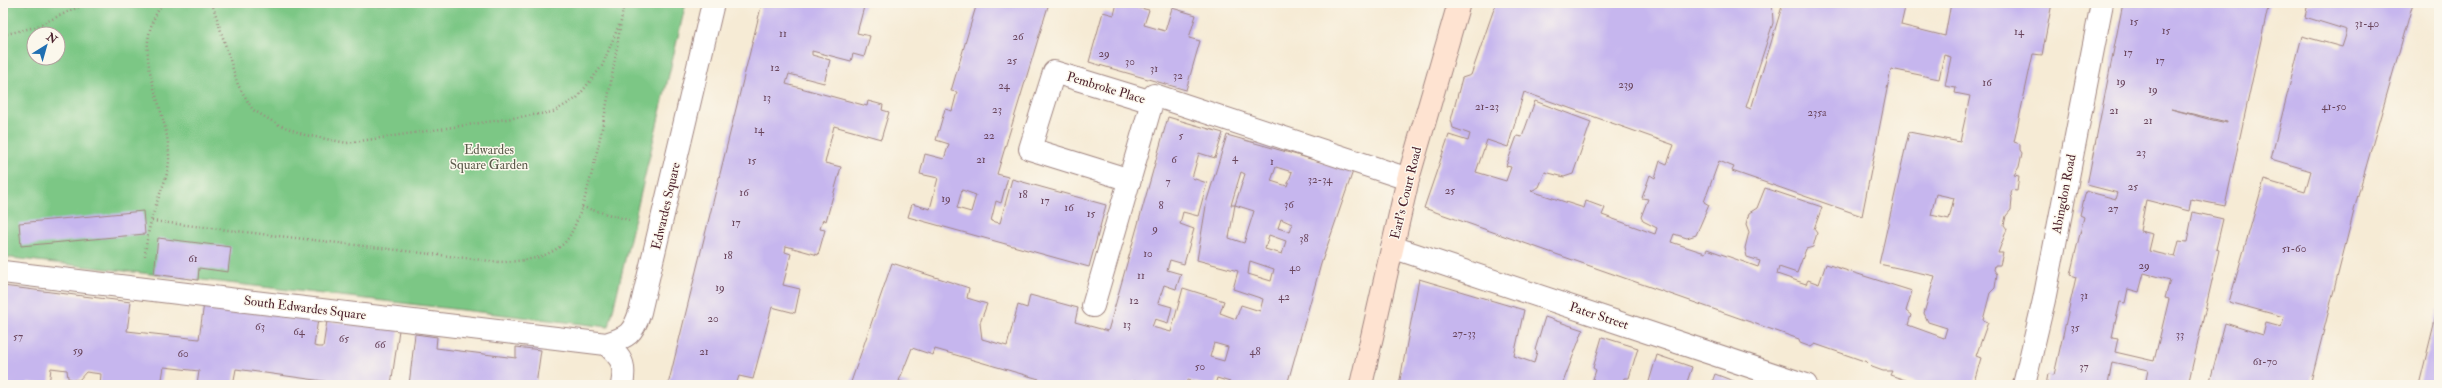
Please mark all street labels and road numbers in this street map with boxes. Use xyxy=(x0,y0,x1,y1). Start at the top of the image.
street label: Pembroke Place xyxy=(1065,68,1148,108)
street label: Earl's Court Road xyxy=(1387,145,1425,241)
street label: Abingdon Road xyxy=(2048,152,2080,236)
street label: Edwardes Square xyxy=(648,160,684,251)
street label: South Edwardes Square xyxy=(243,293,368,324)
street label: Pater Street xyxy=(1567,299,1631,333)

